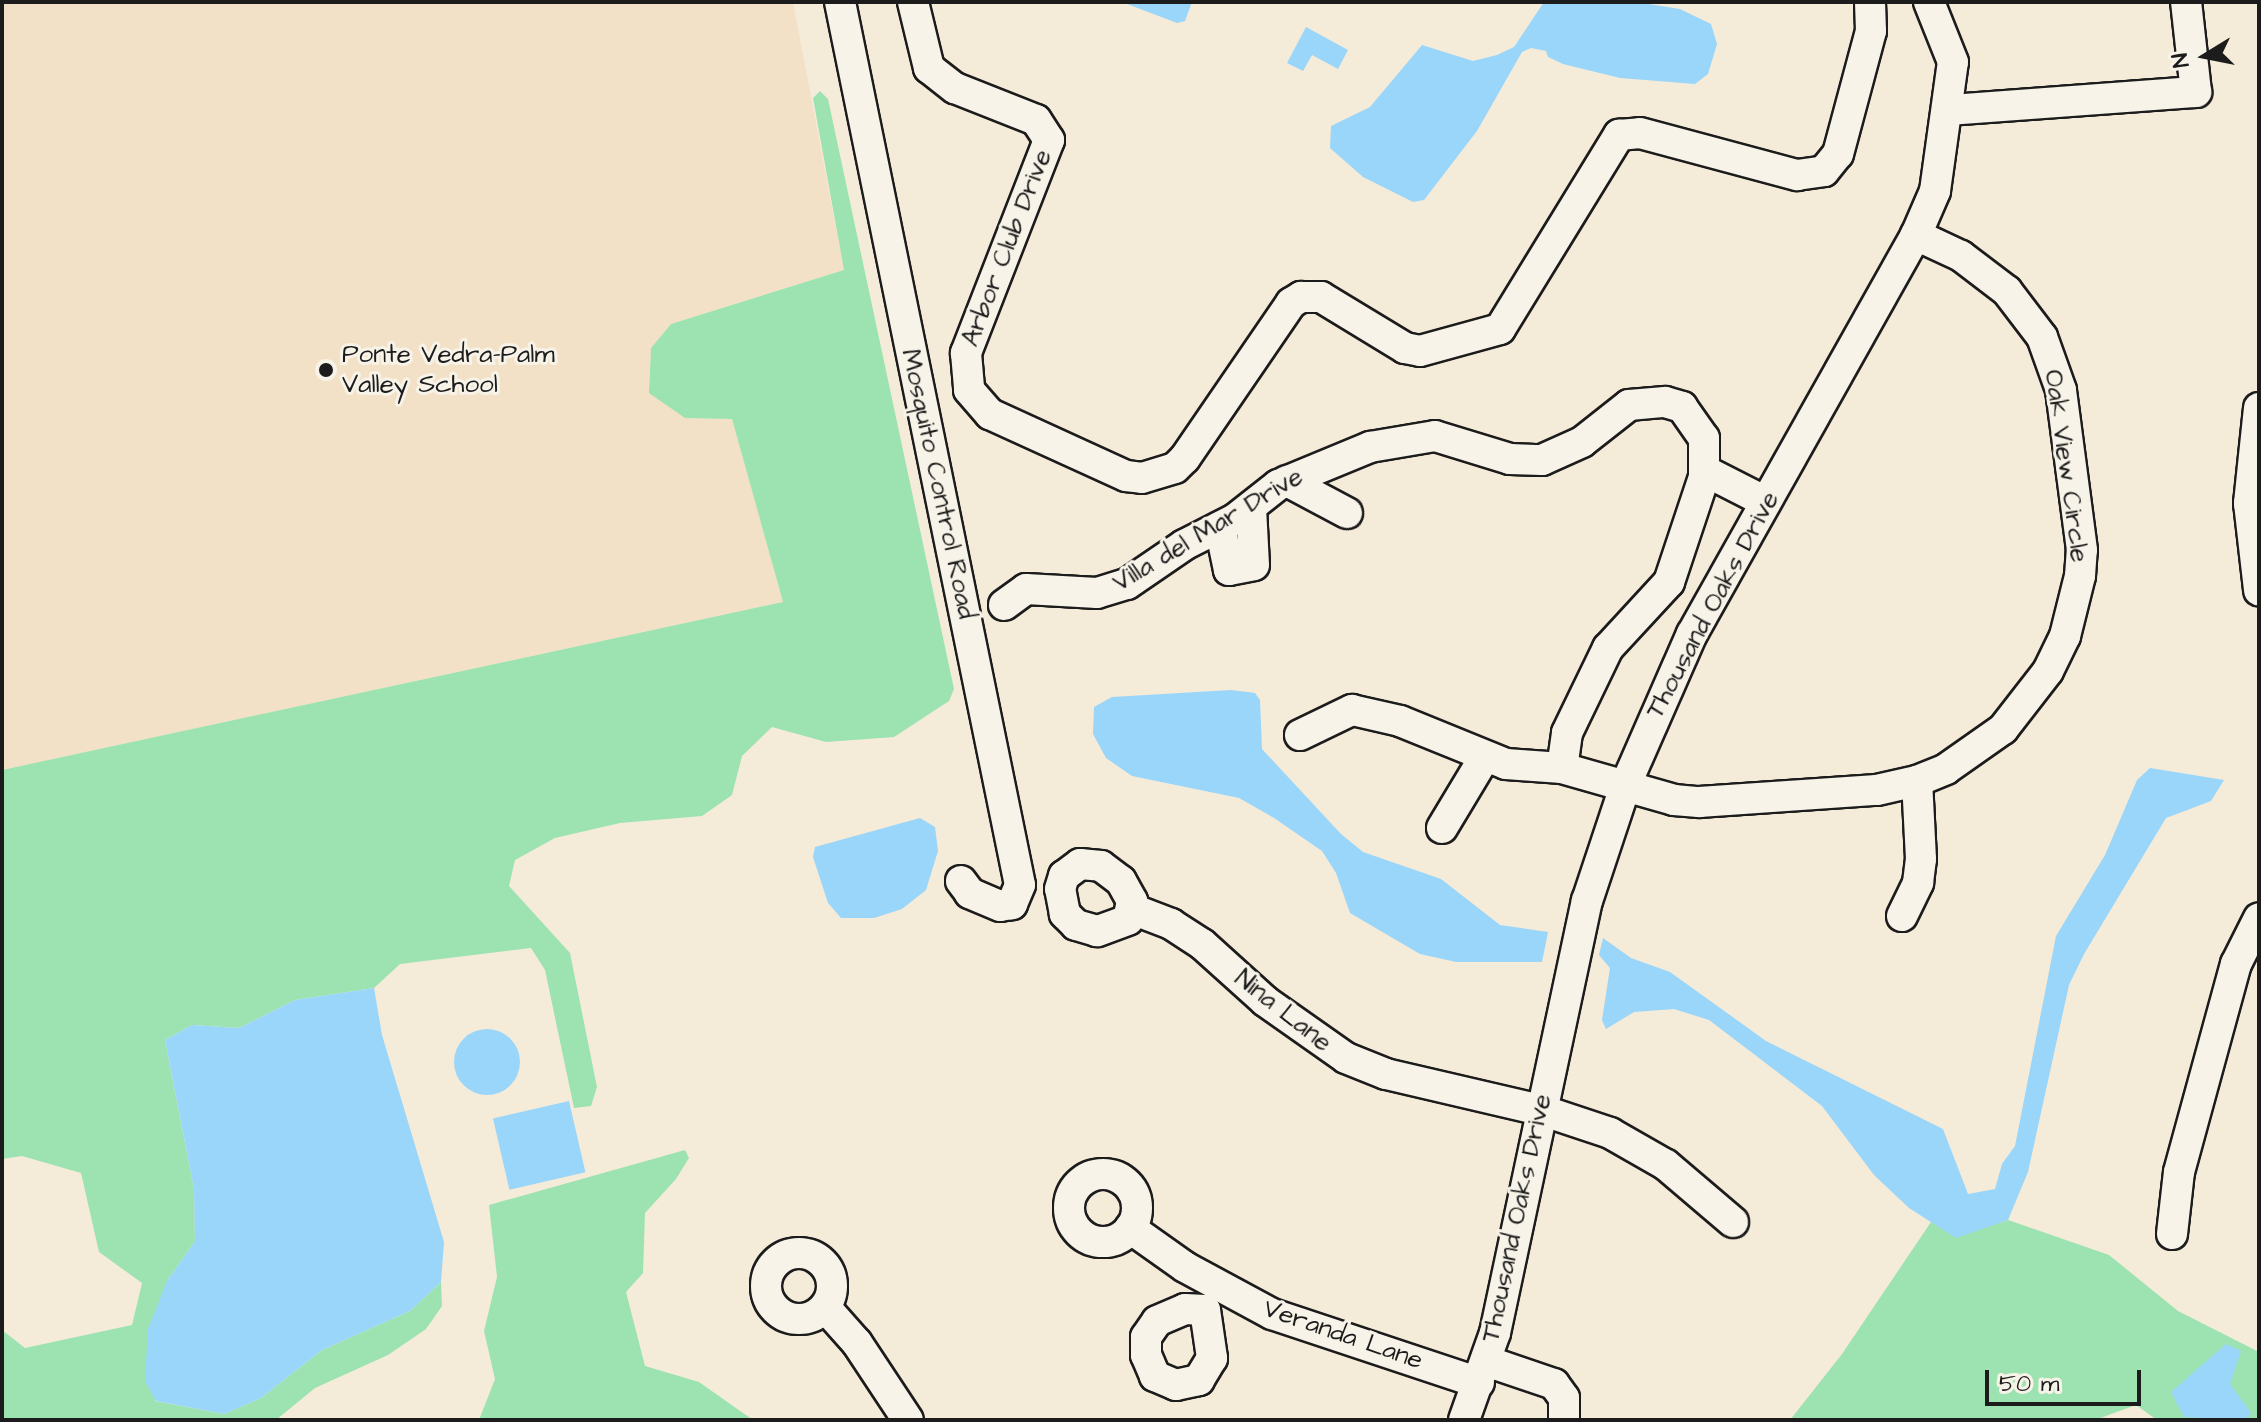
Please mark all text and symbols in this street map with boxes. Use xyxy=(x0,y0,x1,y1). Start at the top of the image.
north arrow xyxy=(2165,16,2245,96)
text: N xyxy=(2164,51,2197,70)
street label: Arbor Club Drive xyxy=(955,145,1059,351)
place label: Ponte Vedra-Palm Valley School xyxy=(342,339,555,400)
street label: Mosquito Control Road xyxy=(894,346,982,622)
marker: Ponte Vedra-Palm Valley School xyxy=(317,361,335,379)
street label: Oak View Circle xyxy=(2037,368,2095,564)
street label: Villa del Mar Drive xyxy=(1107,461,1309,599)
street label: Thousand Oaks Drive xyxy=(1640,486,1786,724)
street label: Nina Lane xyxy=(1228,963,1338,1059)
street label: Thousand Oaks Drive xyxy=(1475,1091,1559,1345)
street label: Veranda Lane xyxy=(1259,1293,1427,1377)
scale bar xyxy=(1989,1354,2145,1404)
text: 50 m xyxy=(1999,1367,2059,1401)

